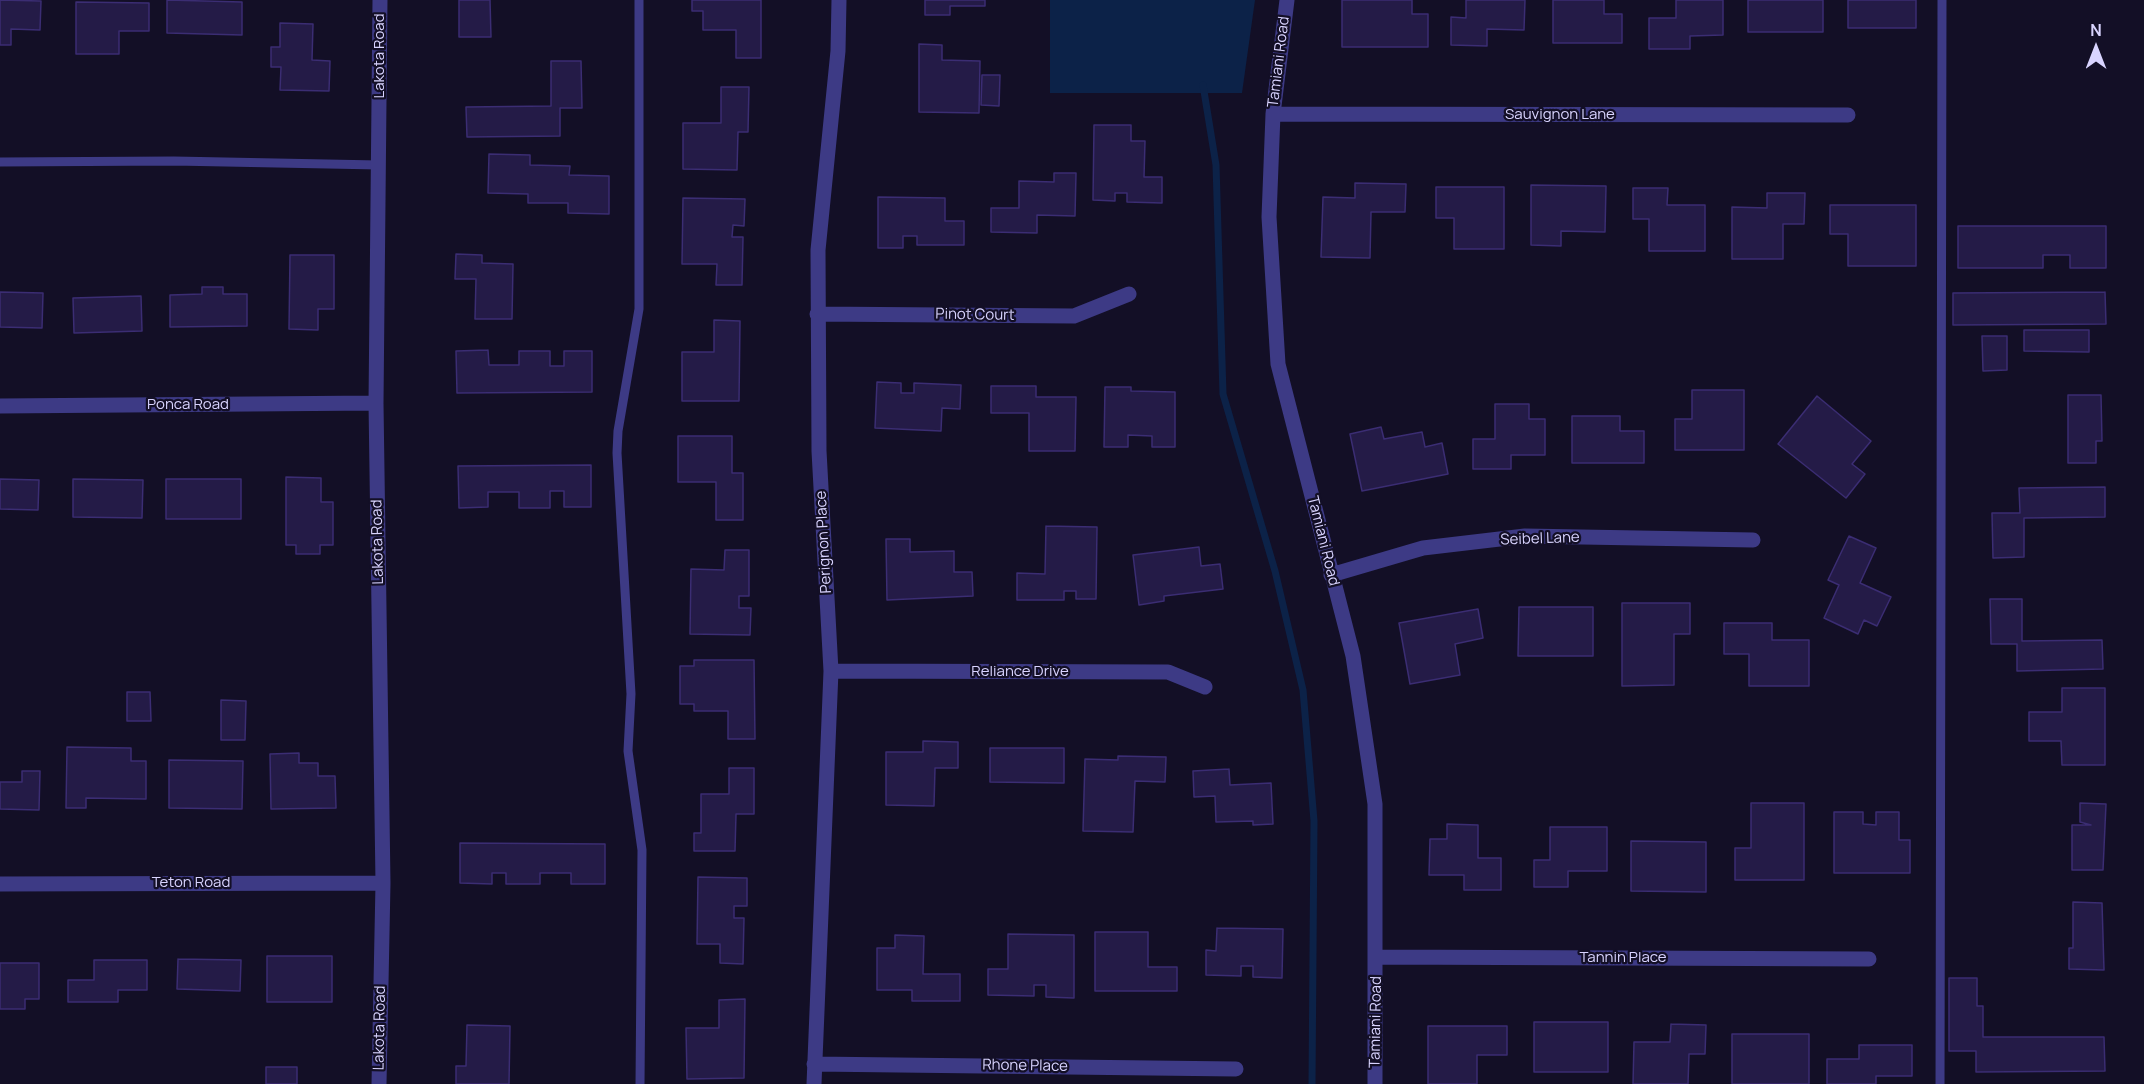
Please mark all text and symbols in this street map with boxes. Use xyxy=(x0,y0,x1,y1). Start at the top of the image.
street label: Lakota Road xyxy=(371,13,389,99)
street label: Tamiani Road xyxy=(1264,15,1294,109)
north arrow xyxy=(2066,18,2126,78)
text: N xyxy=(2090,19,2102,41)
street label: Sauvignon Lane xyxy=(1505,106,1615,124)
street label: Pinot Court xyxy=(935,305,1015,325)
street label: Ponca Road xyxy=(147,396,229,414)
street label: Perignon Place xyxy=(812,490,836,594)
street label: Tamiani Road xyxy=(1303,494,1343,588)
street label: Lakota Road xyxy=(368,499,388,585)
street label: Seibel Lane xyxy=(1500,529,1580,549)
street label: Reliance Drive xyxy=(971,663,1069,681)
street label: Teton Road xyxy=(152,874,230,892)
street label: Tannin Place xyxy=(1579,949,1667,967)
street label: Tamiani Road xyxy=(1366,976,1386,1068)
street label: Lakota Road xyxy=(370,985,390,1071)
street label: Rhone Place xyxy=(982,1056,1068,1076)

